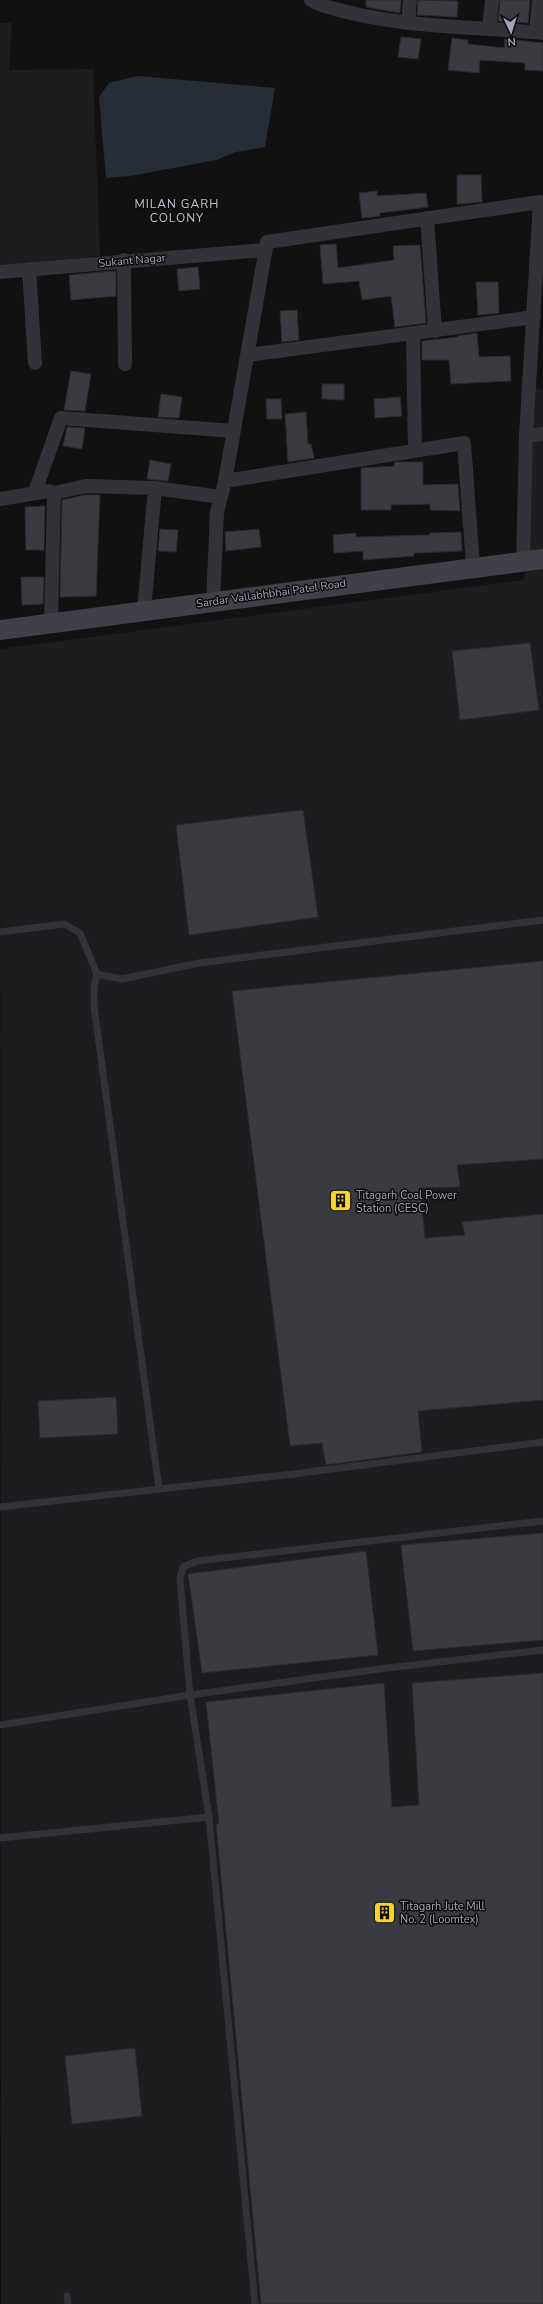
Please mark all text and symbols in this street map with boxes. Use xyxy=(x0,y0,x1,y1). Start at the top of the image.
north arrow xyxy=(491,12,531,52)
text: N xyxy=(507,34,516,49)
district label: MILAN GARH COLONY xyxy=(135,196,219,226)
street label: Sukant Nagar xyxy=(98,250,166,271)
street label: Sardar Vallabhbhai Patel Road xyxy=(195,576,347,611)
building icon: Titagarh Coal Power Station (CESC) xyxy=(327,1188,353,1214)
place label: Titagarh Coal Power Station (CESC) xyxy=(356,1188,457,1216)
building icon: Titagarh Jute Mill No. 2 (Loomtex) xyxy=(371,1899,397,1925)
place label: Titagarh Jute Mill No. 2 (Loomtex) xyxy=(400,1899,486,1927)

